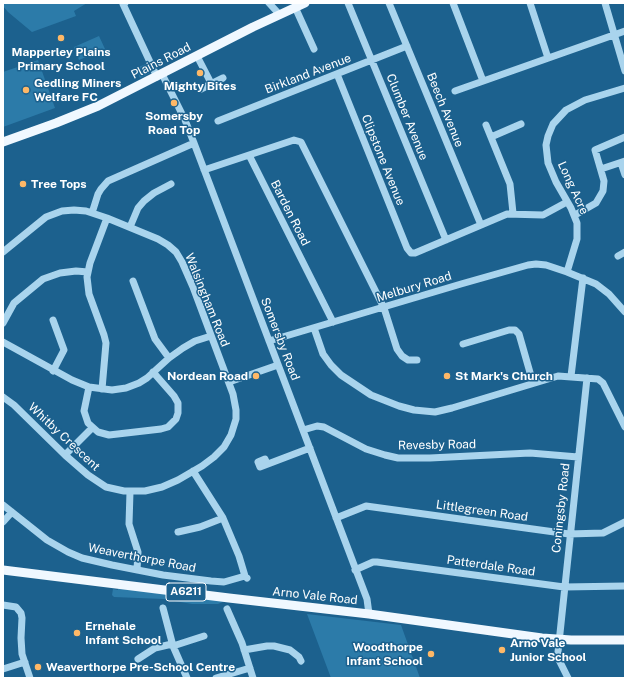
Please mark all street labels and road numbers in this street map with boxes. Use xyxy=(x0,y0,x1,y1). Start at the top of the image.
street label: Plains Road xyxy=(129,40,193,82)
street label: Birkland Avenue xyxy=(263,51,353,97)
street label: Beech Avenue xyxy=(423,71,467,149)
street label: Clumber Avenue xyxy=(383,72,431,162)
street label: Clipstone Avenue xyxy=(358,112,408,208)
street label: Long Acre xyxy=(554,159,592,217)
street label: Barden Road xyxy=(267,178,313,248)
street label: Walsingham Road xyxy=(182,251,232,349)
street label: Melbury Road xyxy=(375,269,453,305)
street label: Somersby Road xyxy=(258,296,302,382)
street label: Whitby Crescent xyxy=(25,400,103,474)
street label: Revesby Road xyxy=(398,437,476,453)
street label: Coningsby Road xyxy=(549,462,573,554)
street label: Littlegreen Road xyxy=(435,497,529,525)
street label: Weaverthorpe Road xyxy=(87,540,197,576)
street label: Patterdale Road xyxy=(446,553,536,579)
road number: A6211 xyxy=(166,583,206,601)
street label: Arno Vale Road xyxy=(272,584,358,608)

